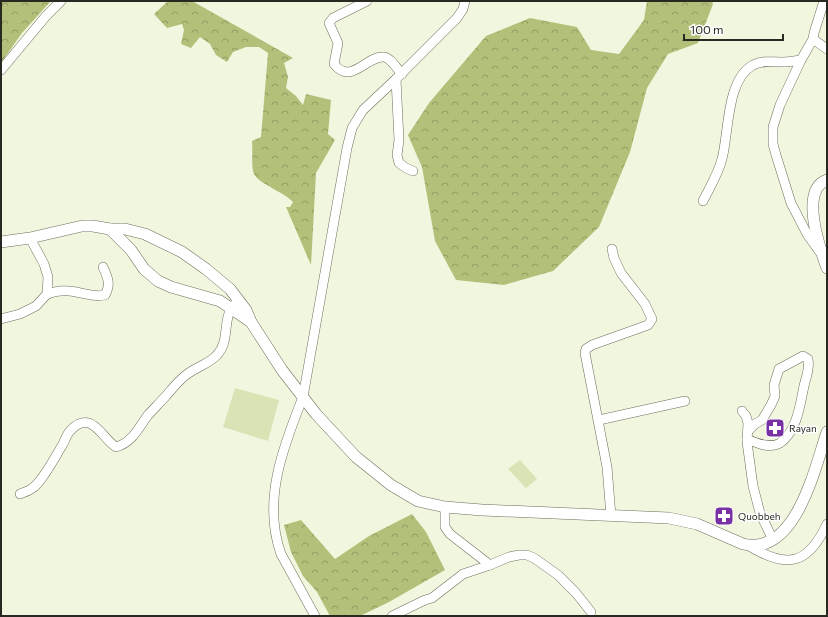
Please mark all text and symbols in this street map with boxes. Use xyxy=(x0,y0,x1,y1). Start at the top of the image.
scale bar xyxy=(684,16,783,42)
text: 100 m xyxy=(690,22,724,36)
pharmacy icon: Rayan xyxy=(764,417,786,439)
place label: Rayan xyxy=(789,422,817,434)
pharmacy icon: Quobbeh xyxy=(713,505,735,527)
place label: Quobbeh xyxy=(738,510,781,522)

